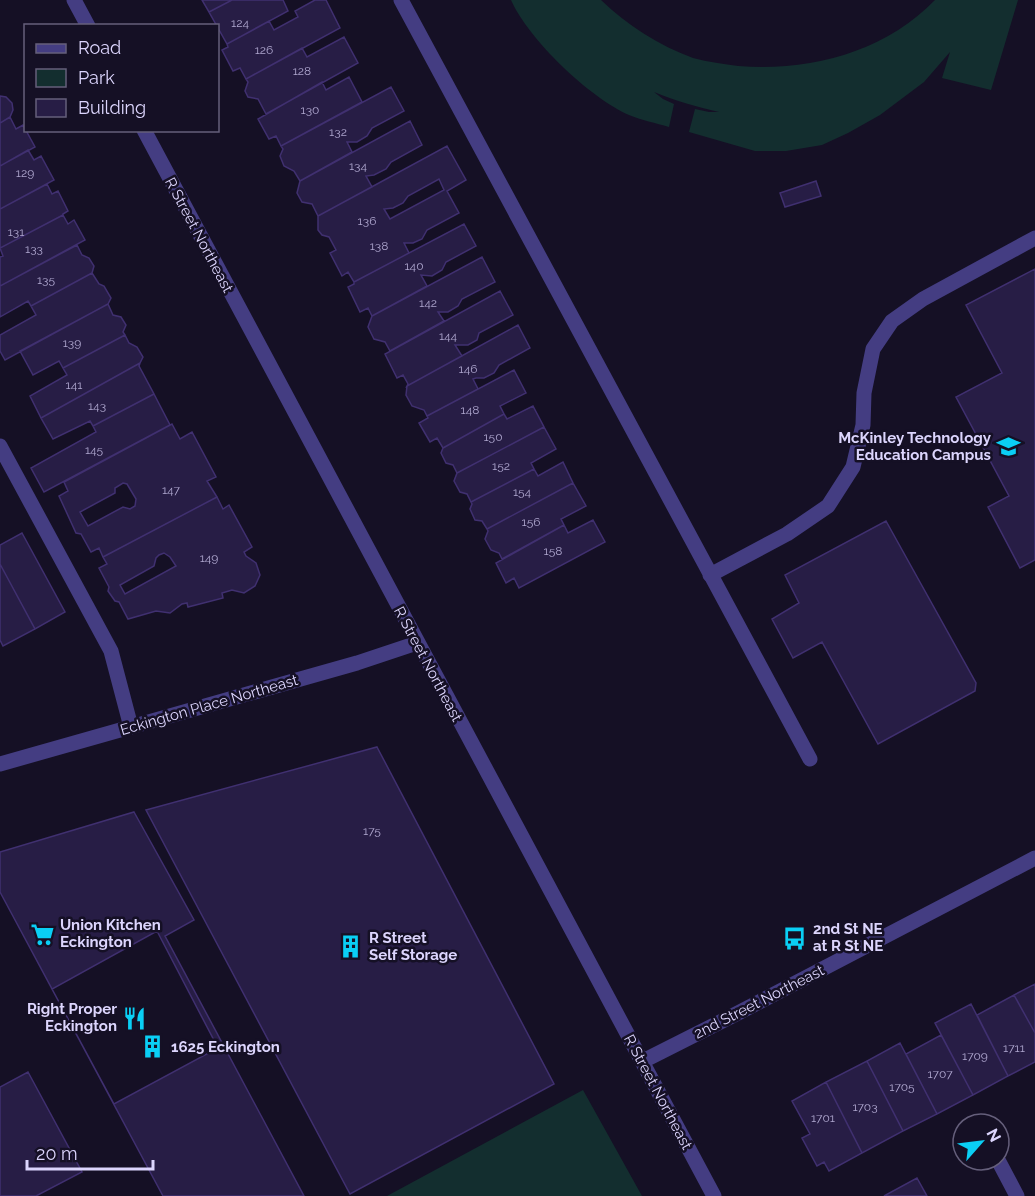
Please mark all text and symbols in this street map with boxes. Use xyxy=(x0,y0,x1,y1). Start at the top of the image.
house number: 124 xyxy=(231,16,249,30)
legend xyxy=(24,24,219,132)
text: Road xyxy=(78,37,121,58)
house number: 126 xyxy=(255,43,273,57)
house number: 128 xyxy=(293,64,311,78)
text: Park xyxy=(78,67,115,88)
text: Building xyxy=(78,97,146,118)
house number: 130 xyxy=(301,103,319,117)
house number: 132 xyxy=(329,125,347,139)
house number: 134 xyxy=(349,159,367,173)
house number: 129 xyxy=(16,166,34,180)
street label: R Street Northeast xyxy=(161,174,237,296)
house number: 136 xyxy=(358,214,376,228)
house number: 131 xyxy=(8,225,24,239)
house number: 138 xyxy=(370,239,388,253)
house number: 133 xyxy=(25,242,43,256)
house number: 140 xyxy=(404,259,424,273)
house number: 135 xyxy=(37,273,55,287)
house number: 142 xyxy=(419,296,437,310)
house number: 144 xyxy=(439,329,458,343)
house number: 139 xyxy=(63,336,81,350)
house number: 146 xyxy=(459,362,477,376)
house number: 141 xyxy=(66,378,82,392)
house number: 143 xyxy=(88,399,106,413)
house number: 148 xyxy=(461,403,479,417)
place label: McKinley Technology Education Campus xyxy=(838,429,992,464)
house number: 150 xyxy=(483,430,503,444)
school or university icon: McKinley Technology Education Campus xyxy=(996,434,1022,460)
house number: 145 xyxy=(85,443,104,457)
house number: 152 xyxy=(492,459,510,473)
house number: 147 xyxy=(162,483,181,497)
house number: 154 xyxy=(513,485,532,499)
house number: 156 xyxy=(522,515,540,529)
house number: 158 xyxy=(544,544,562,558)
house number: 149 xyxy=(200,551,218,565)
street label: R Street Northeast xyxy=(390,603,466,725)
street label: Eckington Place Northeast xyxy=(118,671,300,739)
house number: 175 xyxy=(363,824,381,838)
place label: Union Kitchen Eckington xyxy=(60,916,161,951)
place label: 2nd St NE at R St NE xyxy=(813,920,883,955)
supermarket icon: Union Kitchen Eckington xyxy=(29,921,55,947)
bus stop icon: 2nd St NE at R St NE xyxy=(782,925,808,951)
place label: R Street Self Storage xyxy=(369,929,457,964)
building icon: R Street Self Storage xyxy=(338,934,364,960)
street label: 2nd Street Northeast xyxy=(691,961,827,1043)
place label: Right Proper Eckington xyxy=(27,1000,117,1035)
restaurant icon: Right Proper Eckington xyxy=(122,1005,148,1031)
street label: R Street Northeast xyxy=(620,1031,696,1153)
building icon: 1625 Eckington xyxy=(140,1034,166,1060)
place label: 1625 Eckington xyxy=(171,1038,280,1056)
house number: 1711 xyxy=(1003,1041,1025,1055)
house number: 1709 xyxy=(962,1049,988,1063)
house number: 1707 xyxy=(927,1067,953,1081)
house number: 1705 xyxy=(889,1080,915,1094)
house number: 1703 xyxy=(852,1100,878,1114)
house number: 1701 xyxy=(811,1111,835,1125)
north arrow xyxy=(951,1112,1011,1172)
text: N xyxy=(983,1125,1005,1145)
scale bar xyxy=(27,1133,153,1171)
text: 20 m xyxy=(36,1143,78,1164)

